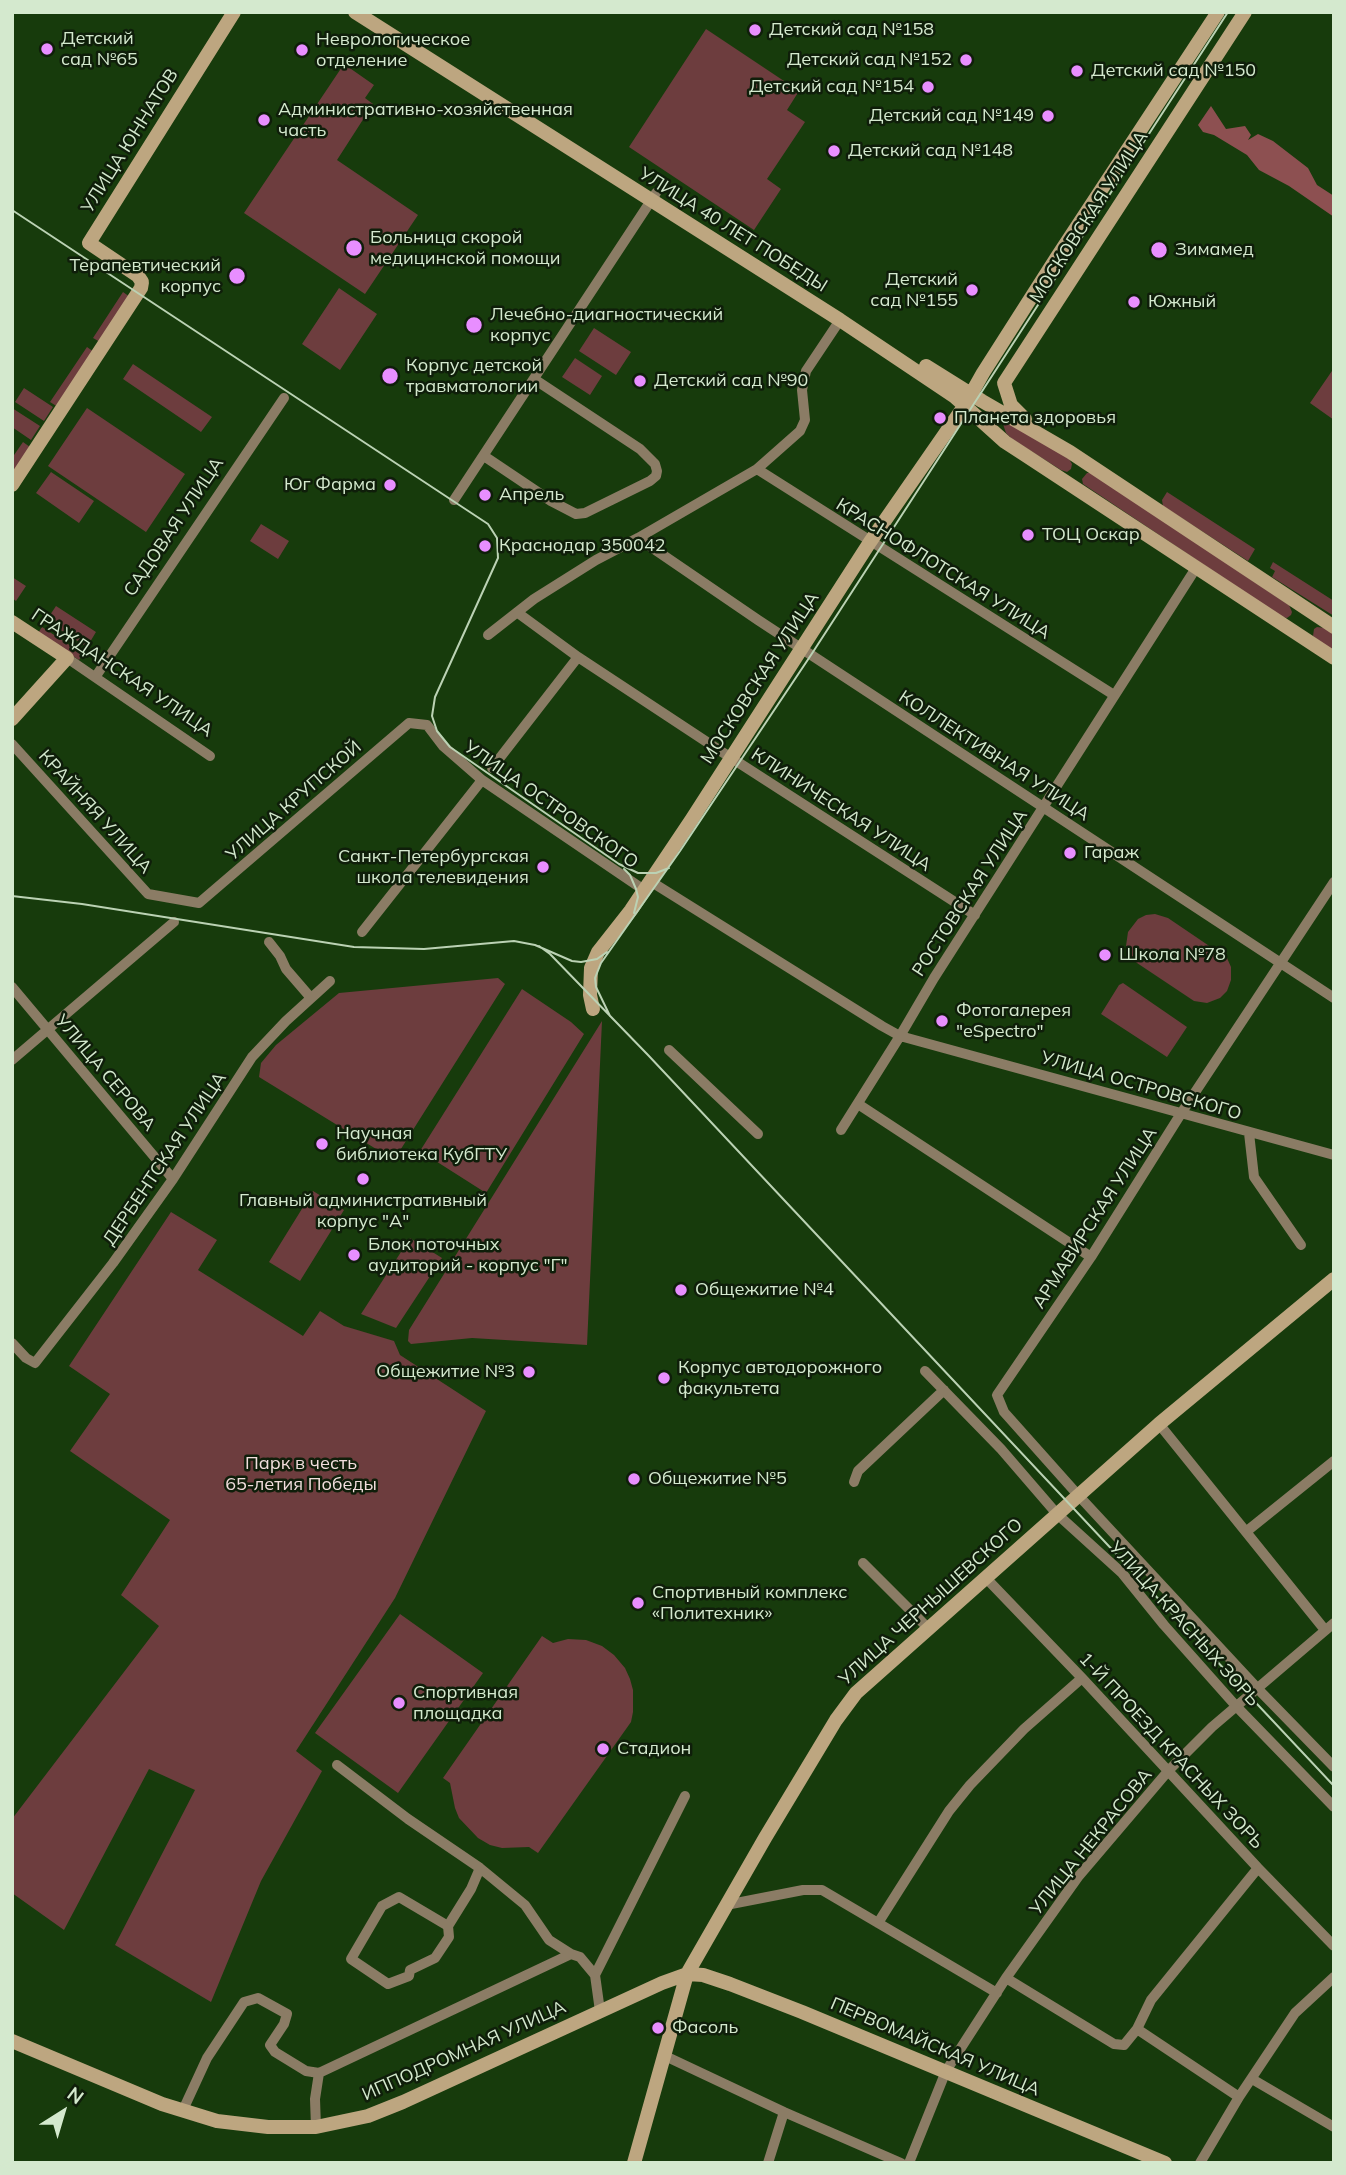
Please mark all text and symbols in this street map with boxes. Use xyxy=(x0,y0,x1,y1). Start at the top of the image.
place label: Детский сад №158 xyxy=(769,19,934,41)
marker: Детский сад №158 xyxy=(747,22,763,38)
place label: Детский сад №65 xyxy=(61,28,138,70)
place label: Неврологическое отделение xyxy=(316,29,470,72)
marker: Детский сад №65 xyxy=(39,41,55,57)
marker: Неврологическое отделение xyxy=(294,42,310,58)
place label: Детский сад №152 xyxy=(787,49,952,71)
marker: Детский сад №152 xyxy=(958,52,974,68)
place label: Детский сад №150 xyxy=(1091,60,1256,82)
marker: Детский сад №150 xyxy=(1069,63,1085,79)
street label: УЛИЦА ЮННАТОВ xyxy=(77,65,183,217)
place label: Детский сад №154 xyxy=(749,76,914,98)
marker: Детский сад №154 xyxy=(920,79,936,95)
place label: Административно-хозяйственная часть xyxy=(278,99,573,142)
place label: Детский сад №149 xyxy=(869,105,1034,127)
marker: Детский сад №149 xyxy=(1040,108,1056,124)
marker: Административно-хозяйственная часть xyxy=(256,112,272,128)
street label: МОСКОВСКАЯ УЛИЦА xyxy=(1025,127,1153,307)
place label: Детский сад №148 xyxy=(848,140,1013,162)
marker: Детский сад №148 xyxy=(826,143,842,159)
street label: УЛИЦА 40 ЛЕТ ПОБЕДЫ xyxy=(635,163,831,297)
place label: Больница скорой медицинской помощи xyxy=(370,227,560,270)
marker: Больница скорой медицинской помощи xyxy=(344,238,364,258)
place label: Зимамед xyxy=(1175,239,1254,261)
marker: Зимамед xyxy=(1149,240,1169,260)
place label: Терапевтический корпус xyxy=(69,255,221,298)
marker: Терапевтический корпус xyxy=(227,266,247,286)
place label: Детский сад №155 xyxy=(870,269,958,312)
marker: Детский сад №155 xyxy=(964,282,980,298)
place label: Южный xyxy=(1148,291,1216,313)
marker: Южный xyxy=(1126,294,1142,310)
place label: Лечебно-диагностический корпус xyxy=(490,304,723,346)
marker: Лечебно-диагностический корпус xyxy=(464,315,484,335)
place label: Корпус детской травматологии xyxy=(406,355,542,398)
marker: Корпус детской травматологии xyxy=(380,366,400,386)
place label: Детский сад №90 xyxy=(654,370,808,392)
marker: Детский сад №90 xyxy=(632,373,648,389)
place label: Планета здоровья xyxy=(954,407,1116,429)
marker: Планета здоровья xyxy=(932,410,948,426)
street label: САДОВАЯ УЛИЦА xyxy=(120,454,228,600)
place label: Юг Фарма xyxy=(284,474,376,496)
marker: Юг Фарма xyxy=(382,477,398,493)
place label: Апрель xyxy=(499,484,564,506)
marker: Апрель xyxy=(477,487,493,503)
street label: КРАСНОФЛОТСКАЯ УЛИЦА xyxy=(832,494,1054,644)
place label: ТОЦ Оскар xyxy=(1042,524,1140,546)
marker: ТОЦ Оскар xyxy=(1020,527,1036,543)
place label: Краснодар 350042 xyxy=(499,535,665,557)
marker: Краснодар 350042 xyxy=(477,538,493,554)
street label: МОСКОВСКАЯ УЛИЦА xyxy=(696,588,824,768)
street label: ГРАЖДАНСКАЯ УЛИЦА xyxy=(27,604,217,742)
street label: КОЛЛЕКТИВНАЯ УЛИЦА xyxy=(895,686,1093,826)
street label: УЛИЦА КРУПСКОЙ xyxy=(222,736,366,866)
street label: УЛИЦА ОСТРОВСКОГО xyxy=(460,737,642,873)
street label: КЛИНИЧЕСКАЯ УЛИЦА xyxy=(747,744,935,876)
street label: КРАЙНЯЯ УЛИЦА xyxy=(34,746,156,878)
street label: РОСТОВСКАЯ УЛИЦА xyxy=(908,805,1032,981)
place label: Гараж xyxy=(1084,842,1139,864)
marker: Гараж xyxy=(1062,845,1078,861)
place label: Санкт-Петербургская школа телевидения xyxy=(338,846,529,888)
marker: Санкт-Петербургская школа телевидения xyxy=(535,859,551,875)
place label: Школа №78 xyxy=(1119,944,1226,966)
marker: Школа №78 xyxy=(1097,947,1113,963)
place label: Фотогалерея "eSpectro" xyxy=(956,1000,1071,1042)
street label: УЛИЦА СЕРОВА xyxy=(50,1010,160,1136)
marker: Фотогалерея "eSpectro" xyxy=(934,1013,950,1029)
street label: УЛИЦА ОСТРОВСКОГО xyxy=(1038,1047,1244,1125)
street label: ДЕРБЕНТСКАЯ УЛИЦА xyxy=(99,1068,231,1250)
place label: Научная библиотека КубГТУ xyxy=(336,1123,507,1166)
street label: АРМАВИРСКАЯ УЛИЦА xyxy=(1028,1123,1162,1313)
marker: Научная библиотека КубГТУ xyxy=(314,1136,330,1152)
marker: Главный административный корпус "А" xyxy=(355,1171,371,1187)
place label: Главный административный корпус "А" xyxy=(239,1190,487,1232)
place label: Блок поточных аудиторий - корпус "Г" xyxy=(368,1234,568,1276)
marker: Блок поточных аудиторий - корпус "Г" xyxy=(346,1247,362,1263)
place label: Общежитие №4 xyxy=(695,1279,834,1301)
marker: Общежитие №4 xyxy=(673,1282,689,1298)
place label: Корпус автодорожного факультета xyxy=(678,1357,882,1400)
place label: Общежитие №3 xyxy=(376,1361,515,1383)
marker: Общежитие №3 xyxy=(521,1364,537,1380)
marker: Корпус автодорожного факультета xyxy=(656,1370,672,1386)
park label: Парк в честь 65-летия Победы xyxy=(225,1453,377,1496)
place label: Общежитие №5 xyxy=(648,1468,787,1490)
marker: Общежитие №5 xyxy=(626,1471,642,1487)
street label: УЛИЦА ЧЕРНЫШЕВСКОГО xyxy=(835,1514,1027,1690)
street label: УЛИЦА КРАСНЫХ ЗОРЬ xyxy=(1104,1537,1264,1711)
place label: Спортивный комплекс «Политехник» xyxy=(652,1582,847,1624)
marker: Спортивный комплекс «Политехник» xyxy=(630,1595,646,1611)
street label: 1-Й ПРОЕЗД КРАСНЫХ ЗОРЬ xyxy=(1074,1649,1268,1853)
place label: Спортивная площадка xyxy=(413,1682,518,1724)
marker: Спортивная площадка xyxy=(391,1695,407,1711)
place label: Стадион xyxy=(617,1738,691,1760)
marker: Стадион xyxy=(595,1741,611,1757)
street label: УЛИЦА НЕКРАСОВА xyxy=(1025,1764,1157,1920)
street label: ПЕРВОМАЙСКАЯ УЛИЦА xyxy=(827,1993,1043,2101)
street label: ИППОДРОМНАЯ УЛИЦА xyxy=(359,1996,569,2106)
place label: Фасоль xyxy=(672,2017,738,2039)
marker: Фасоль xyxy=(650,2020,666,2036)
north arrow xyxy=(28,2077,98,2147)
text: N xyxy=(63,2081,89,2109)

